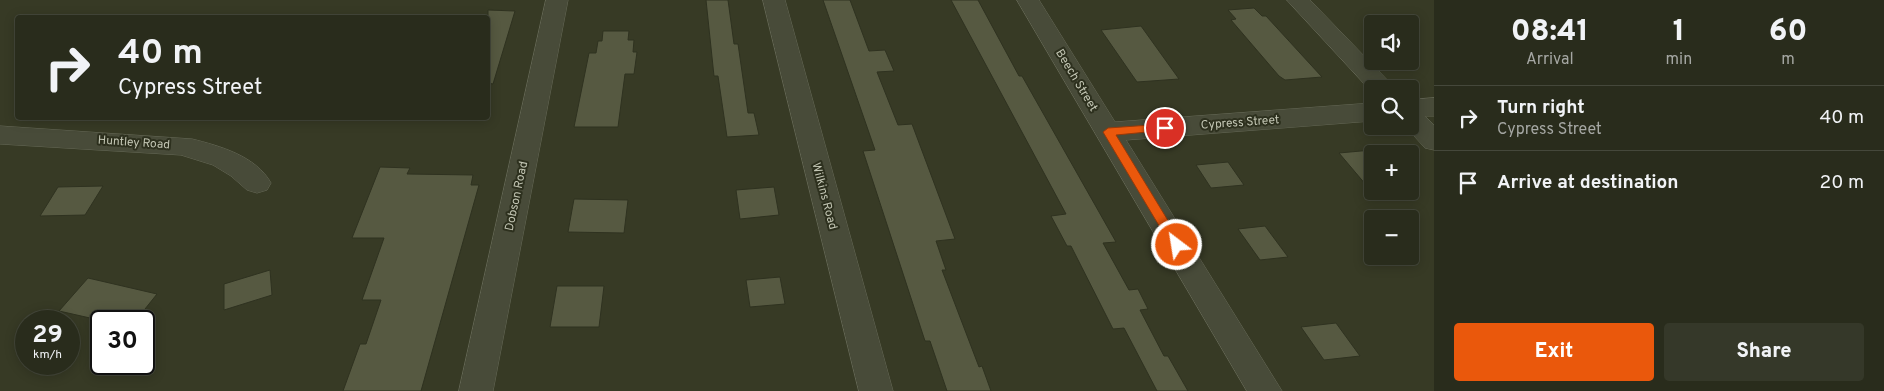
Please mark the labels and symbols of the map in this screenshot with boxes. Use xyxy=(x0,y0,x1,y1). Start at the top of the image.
street label: Beech Street xyxy=(1051,46,1101,115)
pin xyxy=(1144,107,1186,149)
street label: Cypress Street xyxy=(1200,112,1280,134)
street label: Huntley Road xyxy=(97,132,171,154)
street label: Dobson Road xyxy=(502,160,532,233)
street label: Wilkins Road xyxy=(807,161,841,232)
position arrow xyxy=(1150,218,1202,270)
speed limit sign: 30 xyxy=(90,310,155,375)

